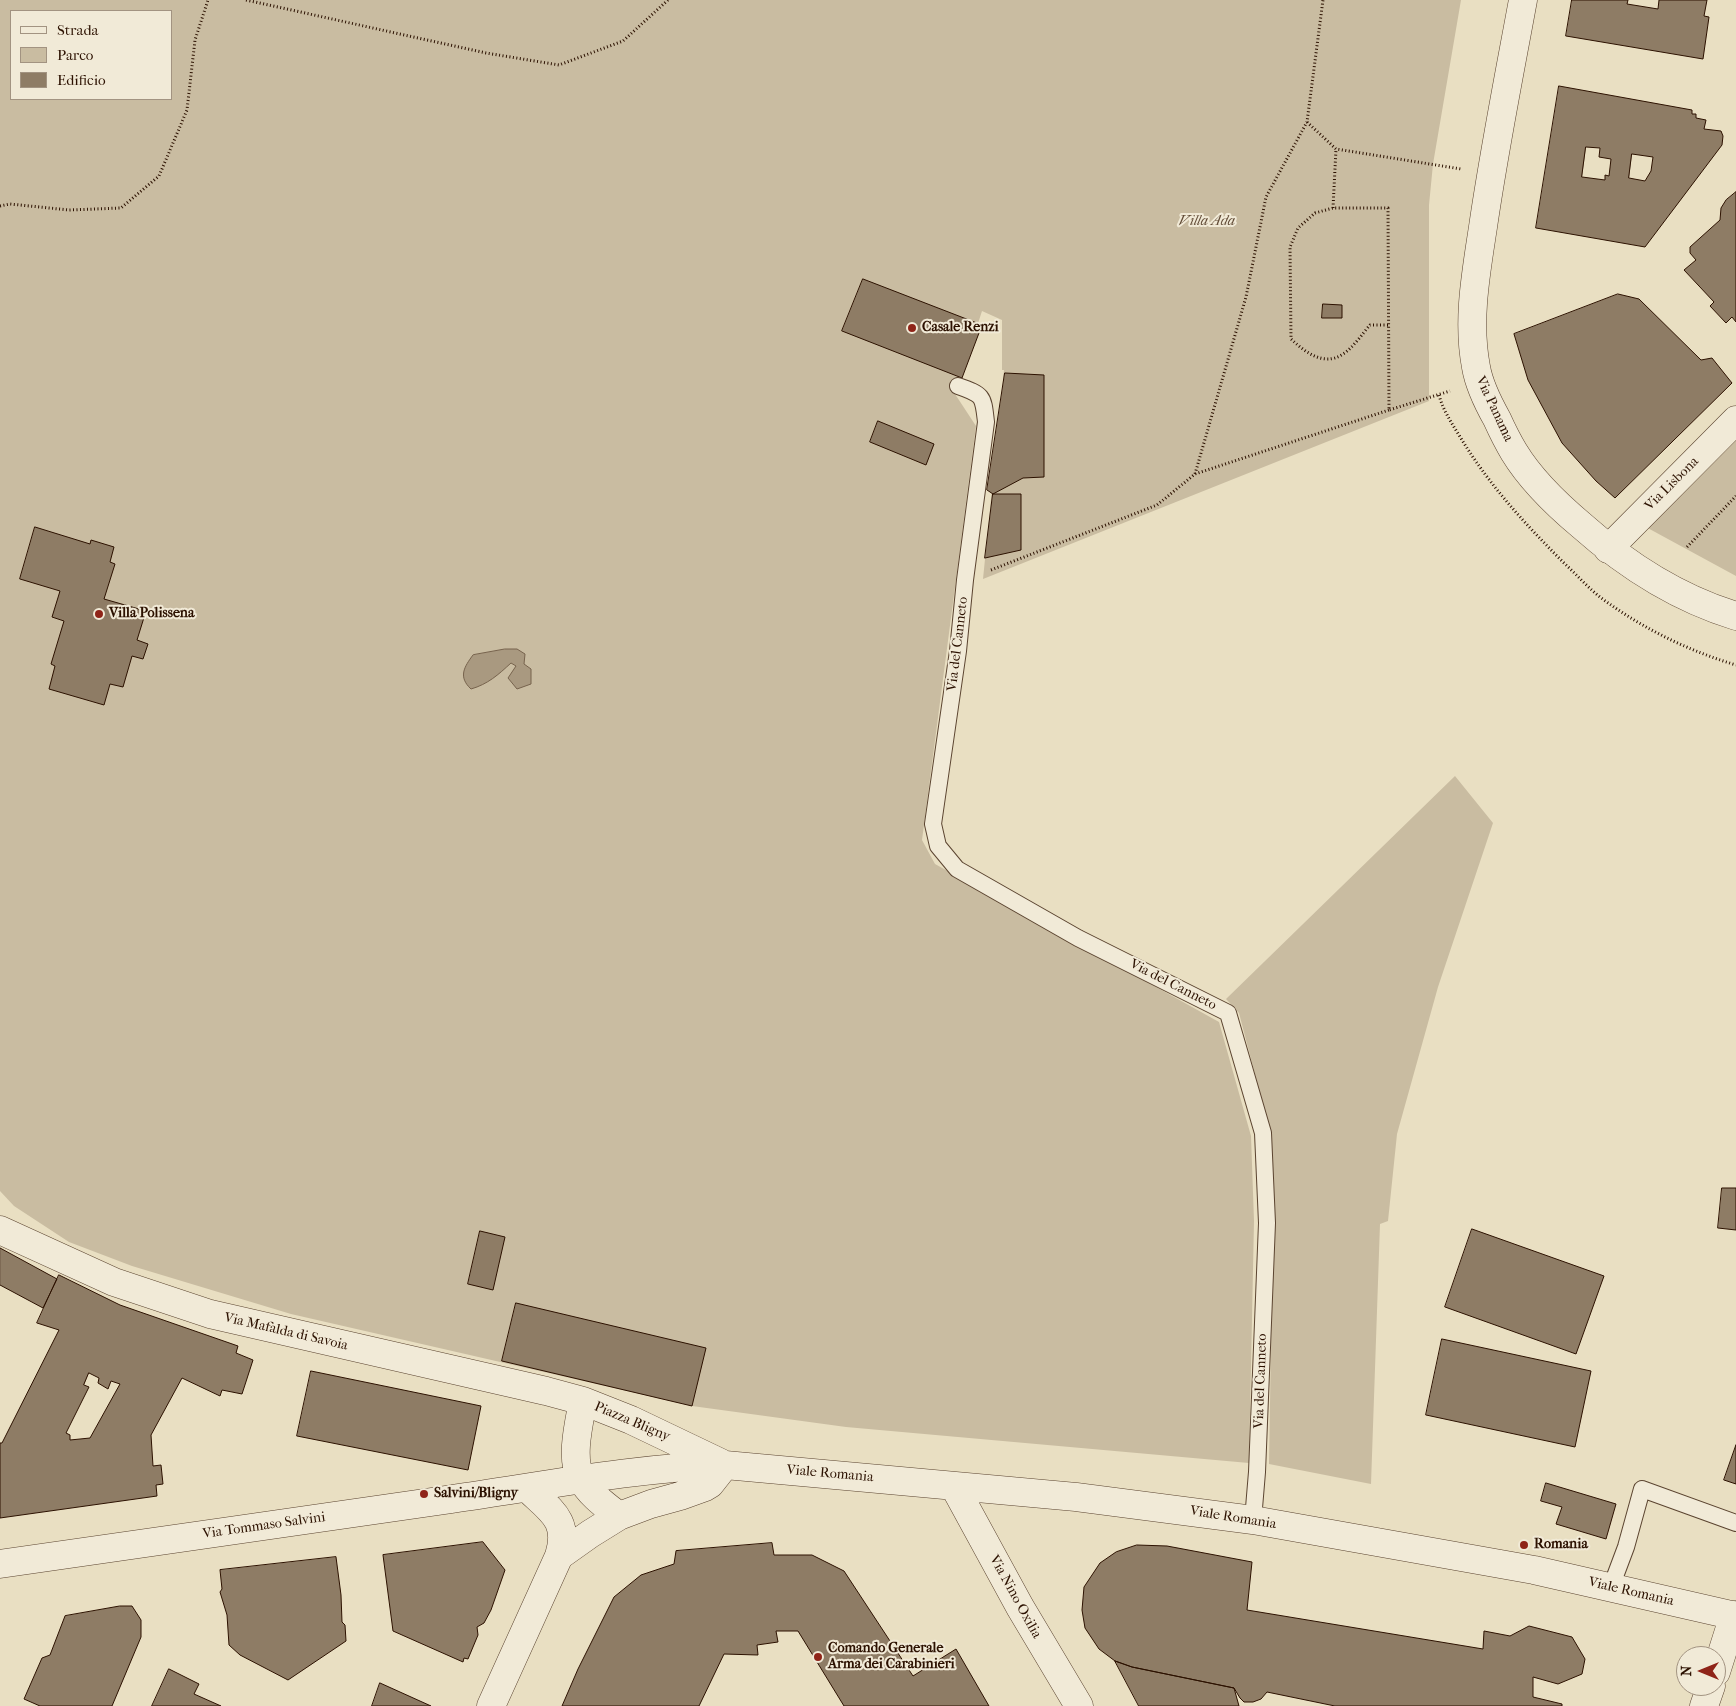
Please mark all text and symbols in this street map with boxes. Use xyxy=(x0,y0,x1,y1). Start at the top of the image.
legend xyxy=(10,10,172,100)
text: Strada xyxy=(57,21,99,39)
text: Parco xyxy=(57,46,93,64)
text: Edificio xyxy=(57,71,106,89)
park label: Villa Ada xyxy=(1179,214,1235,230)
place label: Casale Renzi xyxy=(922,320,999,336)
marker: Casale Renzi xyxy=(906,322,918,334)
street label: Via Panama xyxy=(1472,374,1516,444)
street label: Via Lisbona xyxy=(1642,454,1702,514)
street label: Via del Canneto xyxy=(944,596,972,692)
place label: Villa Polissena xyxy=(109,606,194,622)
marker: Villa Polissena xyxy=(93,608,105,620)
street label: Via del Canneto xyxy=(1127,956,1219,1014)
street label: Via Mafalda di Savoia xyxy=(222,1310,350,1354)
street label: Via del Canneto xyxy=(1251,1333,1271,1429)
street label: Piazza Bligny xyxy=(592,1399,672,1445)
street label: Viale Romania xyxy=(786,1462,874,1486)
place label: Salvini/Bligny xyxy=(434,1486,518,1502)
marker: Salvini/Bligny xyxy=(418,1488,430,1500)
street label: Viale Romania xyxy=(1189,1503,1277,1533)
street label: Via Tommaso Salvini xyxy=(202,1509,326,1543)
place label: Romania xyxy=(1534,1537,1588,1553)
marker: Romania xyxy=(1518,1539,1530,1551)
street label: Via Nino Oxilia xyxy=(985,1552,1045,1642)
street label: Viale Romania xyxy=(1587,1574,1675,1610)
place label: Comando Generale Arma dei Carabinieri xyxy=(828,1641,955,1674)
north arrow xyxy=(1676,1646,1726,1696)
marker: Comando Generale Arma dei Carabinieri xyxy=(812,1651,824,1663)
text: N xyxy=(1678,1666,1695,1676)

